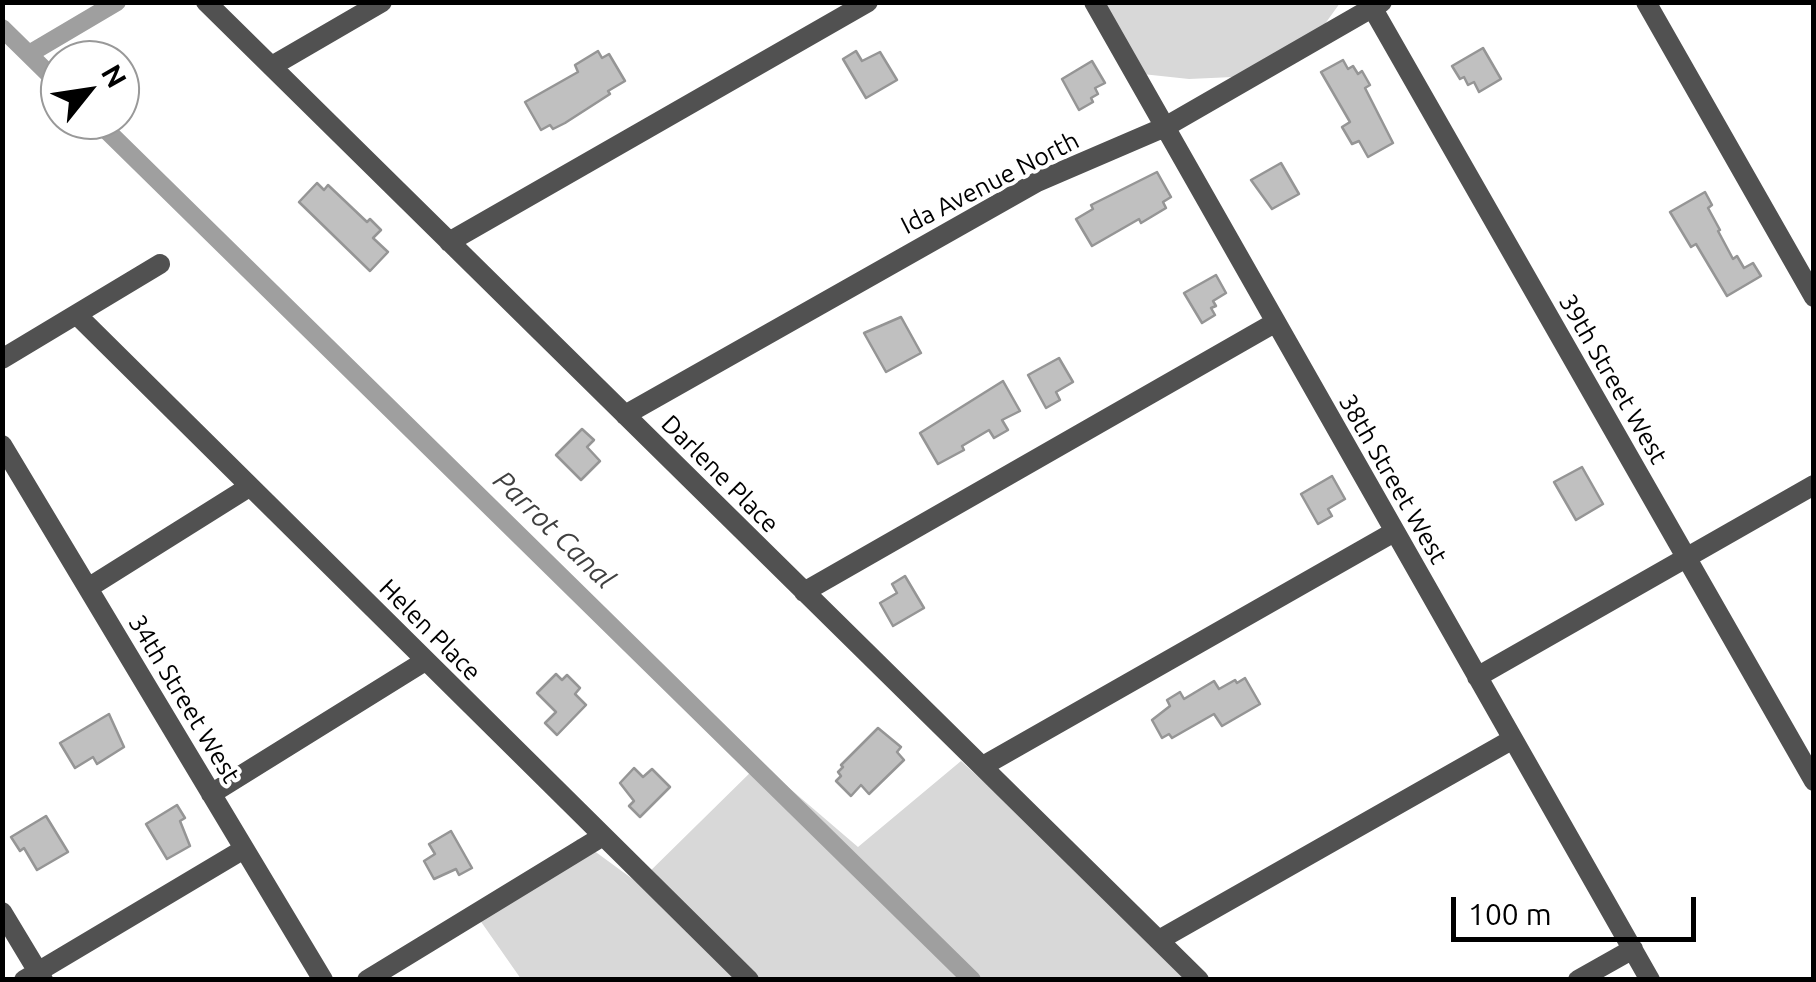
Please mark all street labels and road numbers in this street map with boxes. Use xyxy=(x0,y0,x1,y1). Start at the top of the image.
street label: Ida Avenue North xyxy=(896,125,1084,241)
street label: 39th Street West xyxy=(1552,289,1674,469)
street label: 38th Street West xyxy=(1332,389,1454,569)
street label: Darlene Place xyxy=(655,409,785,539)
street label: Helen Place xyxy=(373,573,487,687)
street label: 34th Street West xyxy=(122,610,246,788)

